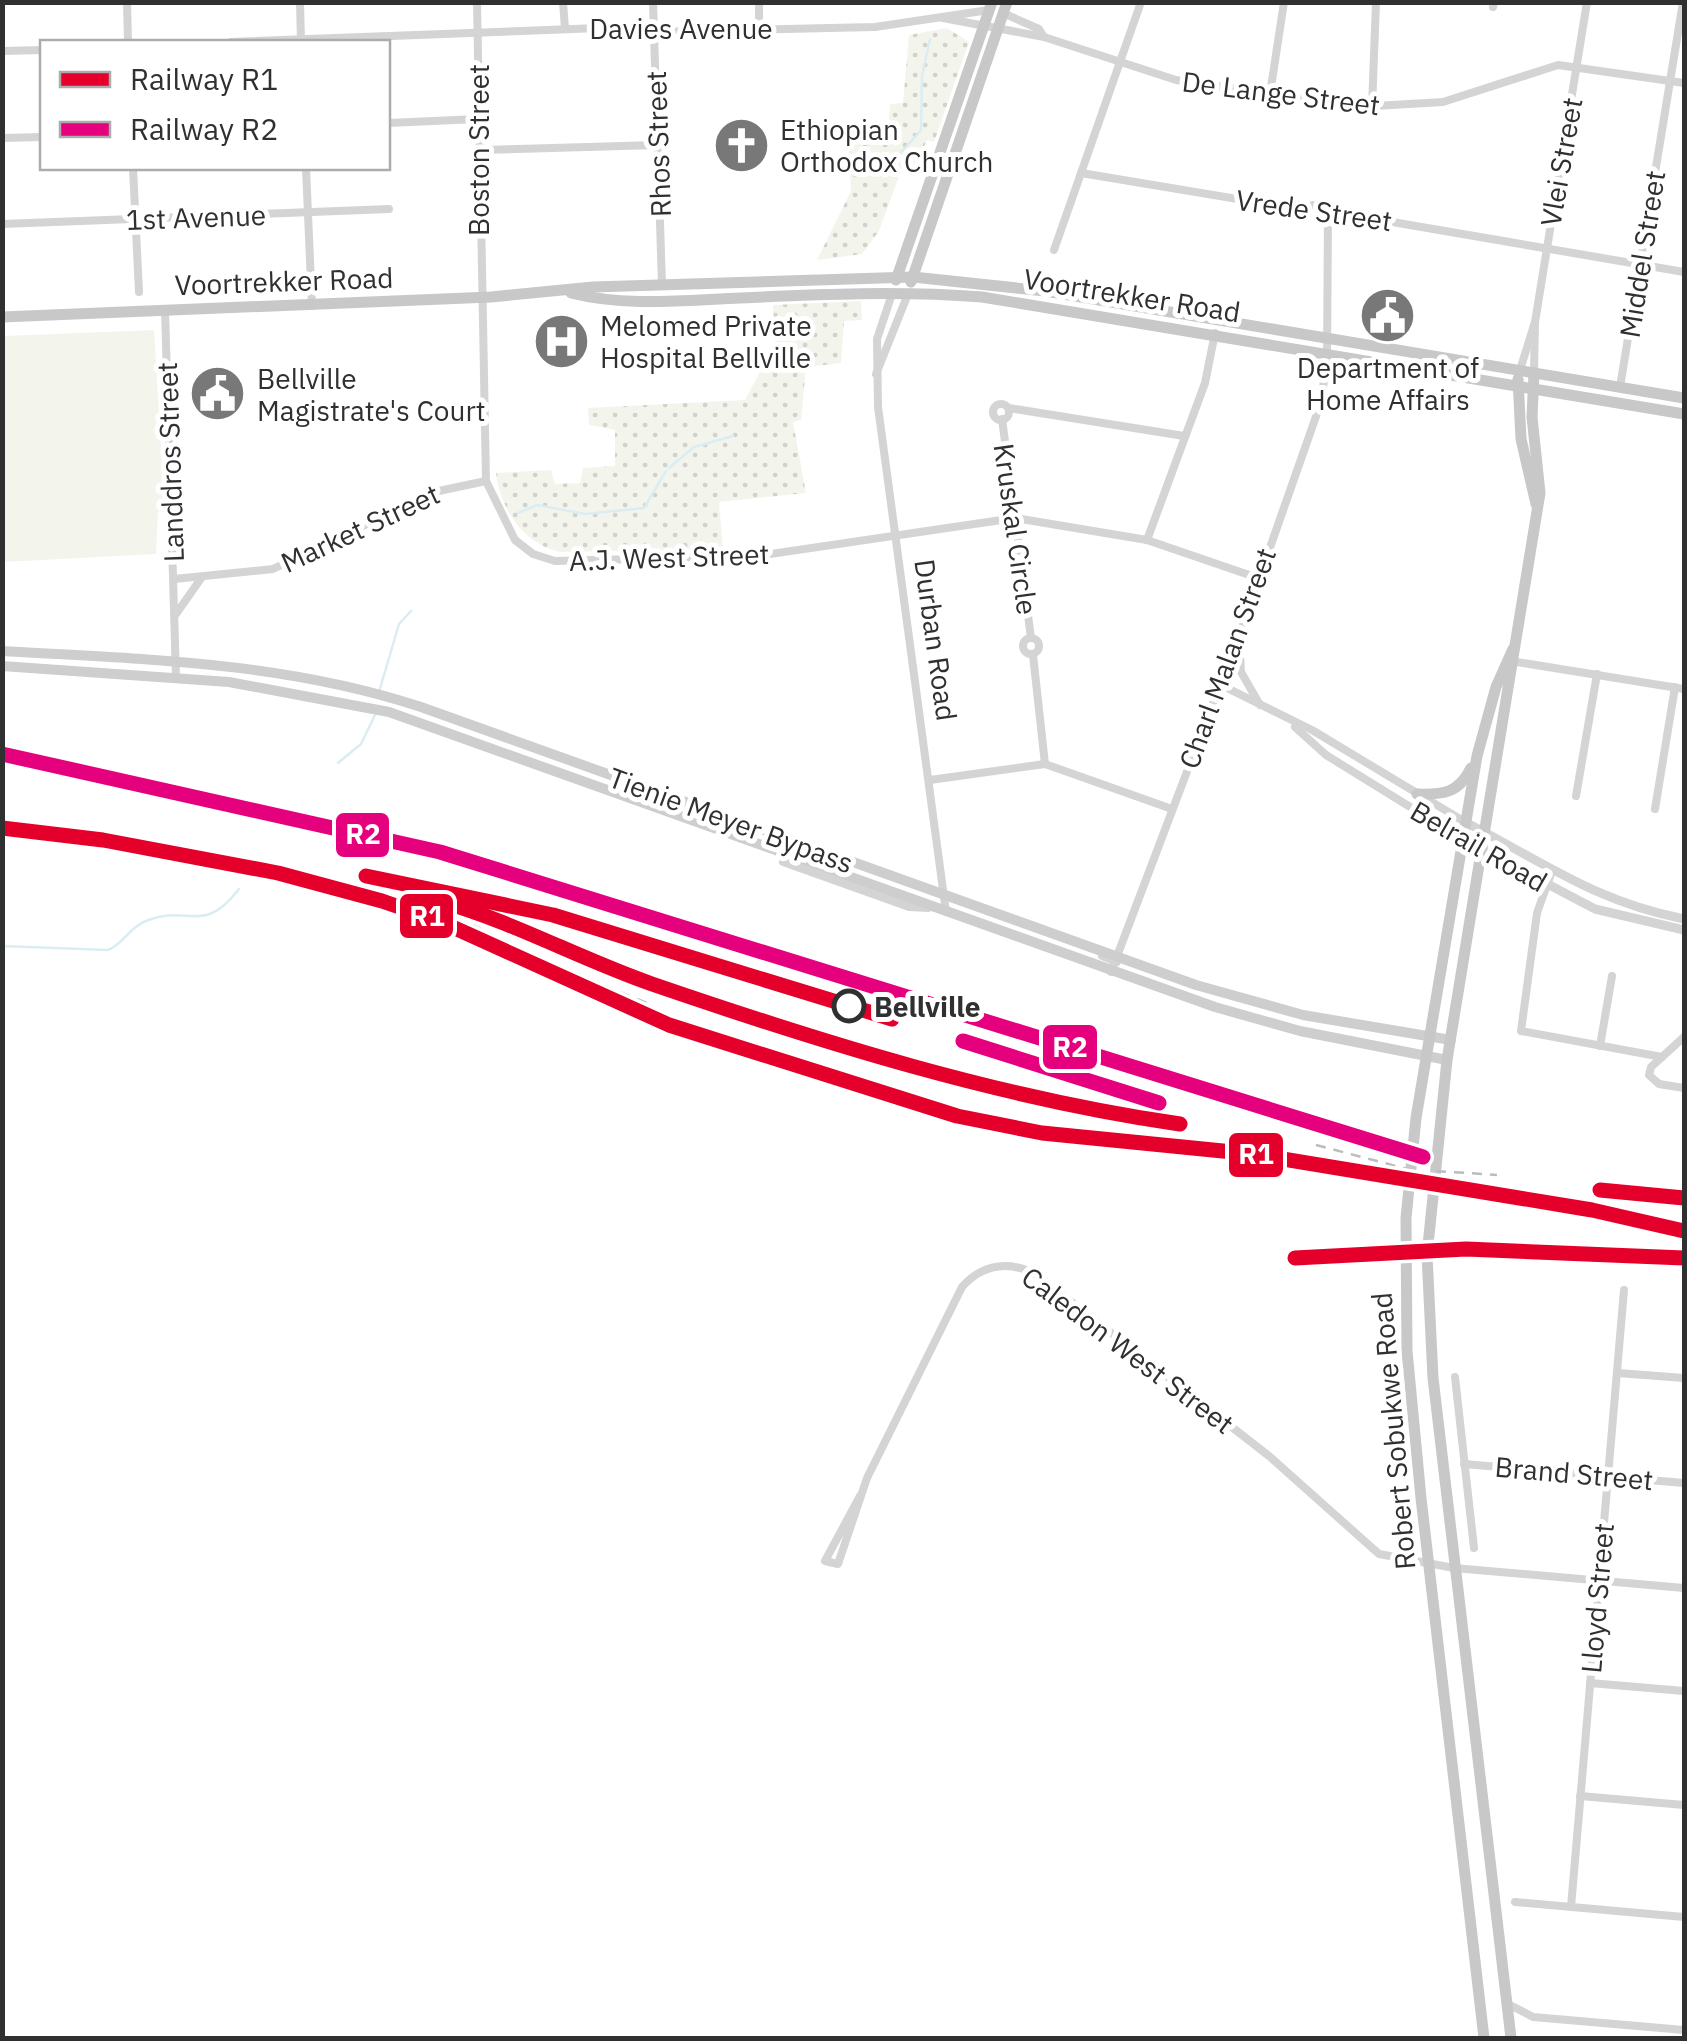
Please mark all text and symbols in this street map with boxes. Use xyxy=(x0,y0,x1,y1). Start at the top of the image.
street label: Davies Avenue xyxy=(589,10,773,47)
legend xyxy=(40,40,390,170)
text: Railway R1 xyxy=(130,59,278,98)
street label: De Lange Street xyxy=(1180,63,1382,123)
street label: Boston Street xyxy=(460,64,497,236)
street label: Rhos Street xyxy=(637,70,679,218)
street label: Vlei Street xyxy=(1531,95,1591,229)
text: Railway R2 xyxy=(130,109,278,148)
place label: Ethiopian Orthodox Church xyxy=(780,111,993,180)
church icon: Ethiopian Orthodox Church xyxy=(711,115,771,175)
street label: Middel Street xyxy=(1611,168,1673,340)
street label: Vrede Street xyxy=(1234,181,1394,239)
street label: 1st Avenue xyxy=(125,196,267,238)
street label: Voortrekker Road xyxy=(174,259,394,303)
street label: Voortrekker Road xyxy=(1021,260,1243,330)
public building icon: Department of Home Affairs xyxy=(1358,286,1418,346)
place label: Melomed Private Hospital Bellville xyxy=(600,307,812,376)
hospital icon: Melomed Private Hospital Bellville xyxy=(531,311,591,371)
place label: Department of Home Affairs xyxy=(1297,349,1479,418)
place label: Bellville Magistrate's Court xyxy=(257,360,486,429)
street label: Landdros Street xyxy=(148,361,192,563)
public building icon: Bellville Magistrate's Court xyxy=(188,364,248,424)
street label: Kruskal Circle xyxy=(986,441,1046,617)
street label: Market Street xyxy=(275,475,445,581)
street label: A.J. West Street xyxy=(568,535,770,579)
street label: Charl Malan Street xyxy=(1170,543,1284,773)
street label: Durban Road xyxy=(906,557,966,723)
street label: Tienie Meyer Bypass xyxy=(604,759,858,881)
street label: Belrail Road xyxy=(1404,792,1554,900)
line badge: R2 xyxy=(334,811,391,859)
text: R2 xyxy=(345,815,381,852)
line badge: R1 xyxy=(398,892,455,940)
text: R1 xyxy=(409,897,445,934)
place label: Bellville xyxy=(874,988,981,1025)
marker: Bellville xyxy=(833,990,865,1022)
line badge: R2 xyxy=(1041,1023,1099,1071)
text: R2 xyxy=(1052,1028,1088,1065)
line badge: R1 xyxy=(1227,1131,1285,1179)
text: R1 xyxy=(1238,1135,1274,1172)
street label: Caledon West Street xyxy=(1015,1258,1241,1442)
street label: Robert Sobukwe Road xyxy=(1362,1291,1424,1571)
street label: Brand Street xyxy=(1493,1448,1655,1498)
street label: Lloyd Street xyxy=(1572,1521,1622,1675)

